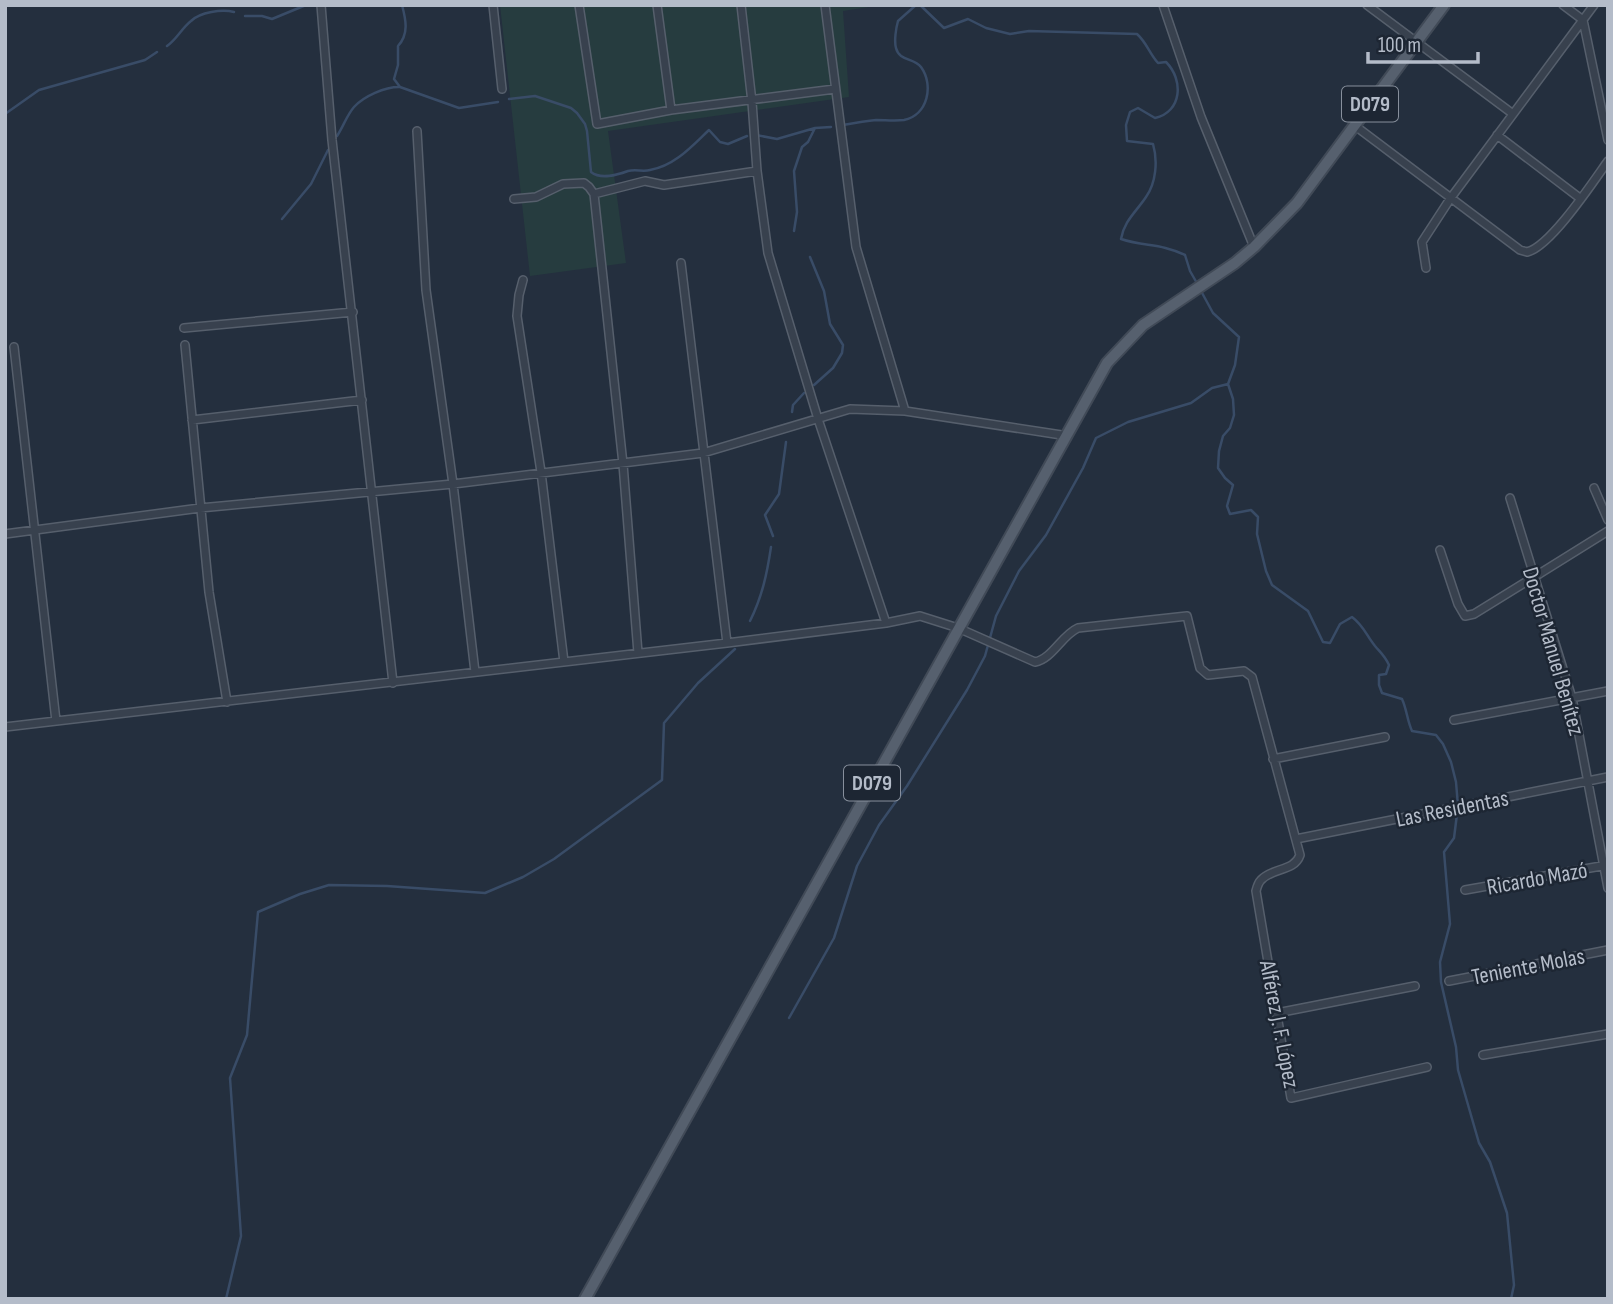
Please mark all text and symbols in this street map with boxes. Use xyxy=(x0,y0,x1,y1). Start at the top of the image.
scale bar xyxy=(1368,21,1478,65)
text: 100 m xyxy=(1378,33,1421,58)
road number: D079 xyxy=(1342,86,1398,122)
street label: Doctor Manuel Benítez xyxy=(1516,564,1590,739)
road number: D079 xyxy=(844,766,900,800)
street label: Las Residentas xyxy=(1393,784,1511,834)
street label: Ricardo Mazó xyxy=(1485,856,1590,902)
street label: Teniente Molas xyxy=(1469,942,1587,992)
street label: Alférez J. F. López xyxy=(1253,957,1305,1090)

